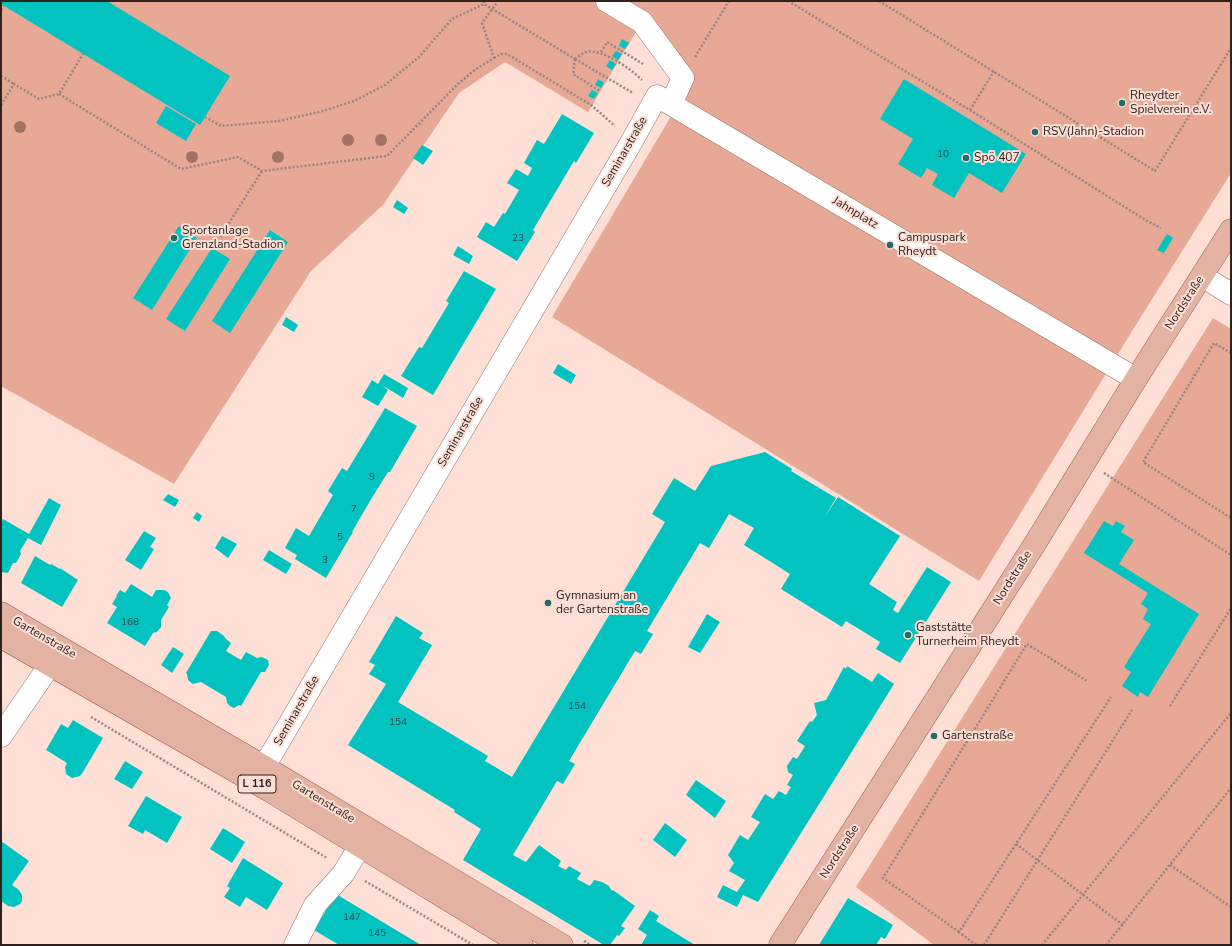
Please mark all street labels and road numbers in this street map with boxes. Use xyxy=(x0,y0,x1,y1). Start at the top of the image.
street label: Seminarstraße xyxy=(599,114,651,190)
street label: Jahnplatz xyxy=(830,194,880,232)
street label: Nordstraße xyxy=(1162,273,1208,333)
street label: Seminarstraße xyxy=(435,394,487,470)
street label: Nordstraße xyxy=(991,548,1035,608)
street label: Gartenstraße xyxy=(10,614,78,662)
street label: Seminarstraße xyxy=(271,673,323,749)
road number: L 116 xyxy=(238,775,276,793)
street label: Gartenstraße xyxy=(289,777,357,827)
street label: Nordstraße xyxy=(817,822,863,882)

